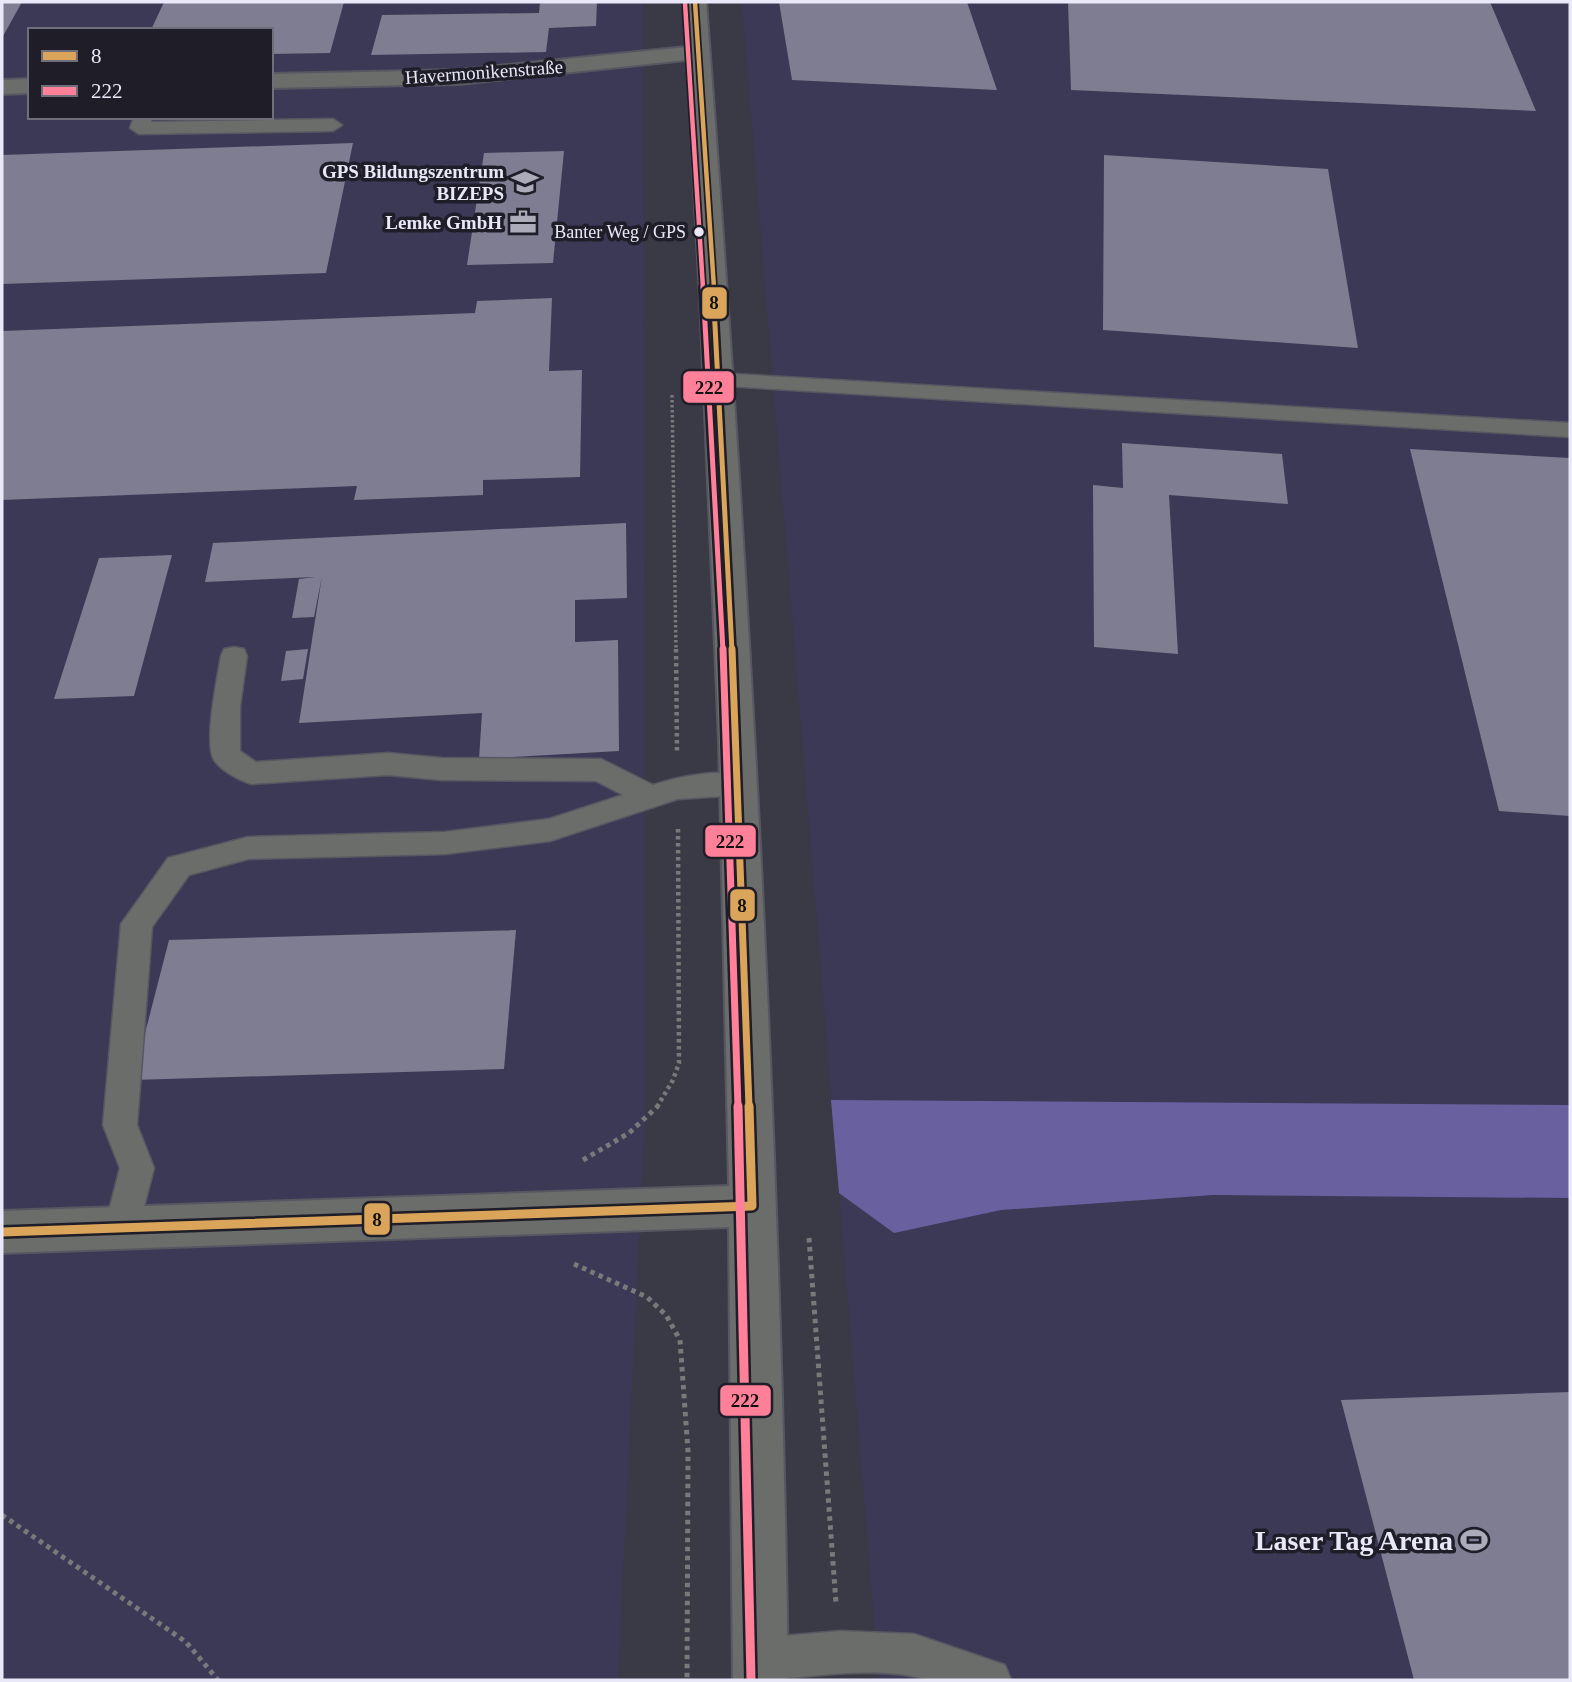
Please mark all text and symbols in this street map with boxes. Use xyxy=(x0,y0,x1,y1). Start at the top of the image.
legend xyxy=(28,28,273,119)
text: 8 xyxy=(91,44,102,68)
street label: Havermonikenstraße xyxy=(404,56,564,88)
text: 222 xyxy=(91,79,123,103)
place label: GPS Bildungszentrum BIZEPS xyxy=(322,161,504,204)
school or university icon: GPS Bildungszentrum BIZEPS xyxy=(510,167,540,197)
office icon: Lemke GmbH xyxy=(508,207,538,237)
place label: Lemke GmbH xyxy=(385,212,502,233)
place label: Banter Weg / GPS xyxy=(554,222,686,242)
marker: Banter Weg / GPS xyxy=(692,225,706,239)
line badge: 8 xyxy=(701,286,728,320)
text: 8 xyxy=(709,292,719,313)
line badge: 222 xyxy=(682,370,735,404)
text: 222 xyxy=(695,377,723,398)
line badge: 222 xyxy=(704,824,757,858)
text: 222 xyxy=(716,831,744,852)
line badge: 8 xyxy=(729,888,756,922)
text: 8 xyxy=(737,895,747,916)
line badge: 8 xyxy=(363,1202,391,1236)
text: 8 xyxy=(372,1209,382,1230)
line badge: 222 xyxy=(719,1384,772,1417)
text: 222 xyxy=(731,1390,759,1411)
place label: Laser Tag Arena xyxy=(1255,1525,1453,1556)
sports icon: Laser Tag Arena xyxy=(1459,1525,1489,1555)

